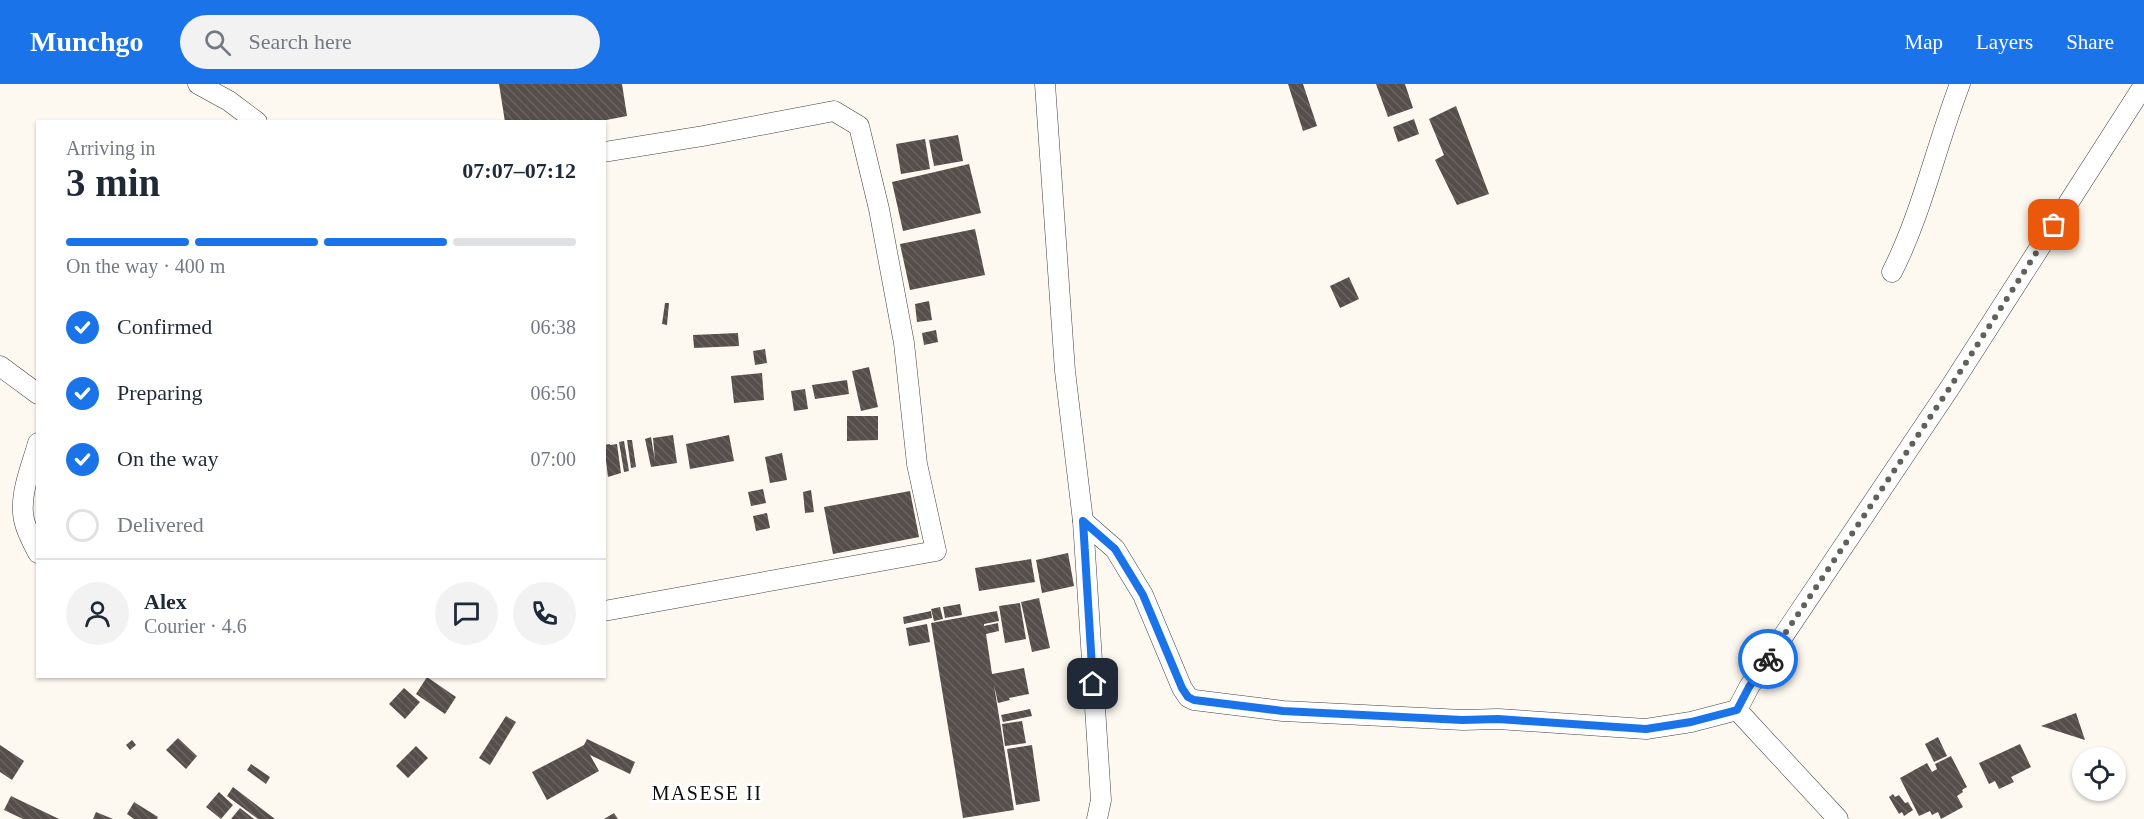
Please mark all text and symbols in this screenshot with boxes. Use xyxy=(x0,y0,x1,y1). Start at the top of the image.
search box xyxy=(180,15,600,69)
text: Munchgo xyxy=(30,26,144,57)
icon: search xyxy=(201,26,234,59)
text: Search here xyxy=(249,29,352,54)
text: Map xyxy=(1905,30,1943,54)
text: Layers xyxy=(1976,30,2033,54)
text: Share xyxy=(2066,30,2114,54)
text: Arriving in xyxy=(66,137,155,159)
text: 07:07–07:12 xyxy=(462,158,576,183)
text: 3 min xyxy=(66,161,160,204)
pin xyxy=(2028,199,2079,250)
icon: bag xyxy=(2037,208,2070,241)
text: On the way · 400 m xyxy=(66,255,225,277)
icon: check xyxy=(66,311,99,344)
text: Confirmed xyxy=(117,314,212,339)
text: 06:38 xyxy=(530,316,576,338)
icon: check xyxy=(66,377,99,410)
text: Preparing xyxy=(117,380,203,405)
text: 06:50 xyxy=(530,382,576,404)
icon: check xyxy=(66,443,99,476)
text: On the way xyxy=(117,446,218,471)
text: 07:00 xyxy=(530,448,576,470)
text: Delivered xyxy=(117,512,204,537)
button: person xyxy=(66,582,129,645)
button: chat xyxy=(435,582,498,645)
button: phone xyxy=(513,582,576,645)
text: Alex xyxy=(144,589,187,614)
text: Courier · 4.6 xyxy=(144,615,247,637)
courier xyxy=(1738,629,1798,689)
icon: bike xyxy=(1752,643,1785,676)
pin xyxy=(1067,658,1118,709)
icon: home xyxy=(1076,667,1109,700)
map controls xyxy=(2072,747,2126,801)
button: locate xyxy=(2072,747,2126,801)
district label: MASESE II xyxy=(652,782,762,804)

